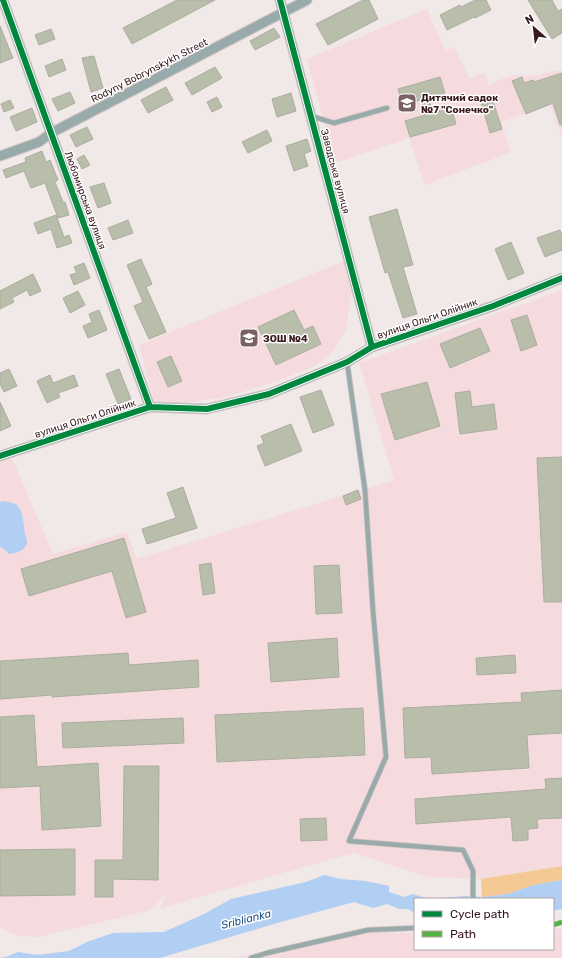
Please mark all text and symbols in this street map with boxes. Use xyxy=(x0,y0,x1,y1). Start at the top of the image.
north arrow xyxy=(514,8,554,48)
text: N xyxy=(523,12,536,27)
street label: Rodyny Bobrynskykh Street xyxy=(89,36,210,106)
school or university icon: Дитячий садок №7 "Сонечко" xyxy=(396,92,418,114)
place label: Дитячий садок №7 "Сонечко" xyxy=(421,92,498,116)
street label: Заводська вулиця xyxy=(318,128,352,215)
street label: Любомирська вулиця xyxy=(62,150,108,251)
street label: вулиця Ольги Олійник xyxy=(375,296,480,342)
school or university icon: ЗОШ №4 xyxy=(238,327,260,349)
place label: ЗОШ №4 xyxy=(263,333,308,345)
street label: вулиця Ольги Олійник xyxy=(33,397,138,441)
legend xyxy=(414,898,554,950)
water label: Sriblianka xyxy=(220,907,273,932)
text: Cycle path xyxy=(450,907,509,921)
text: Path xyxy=(450,927,476,941)

